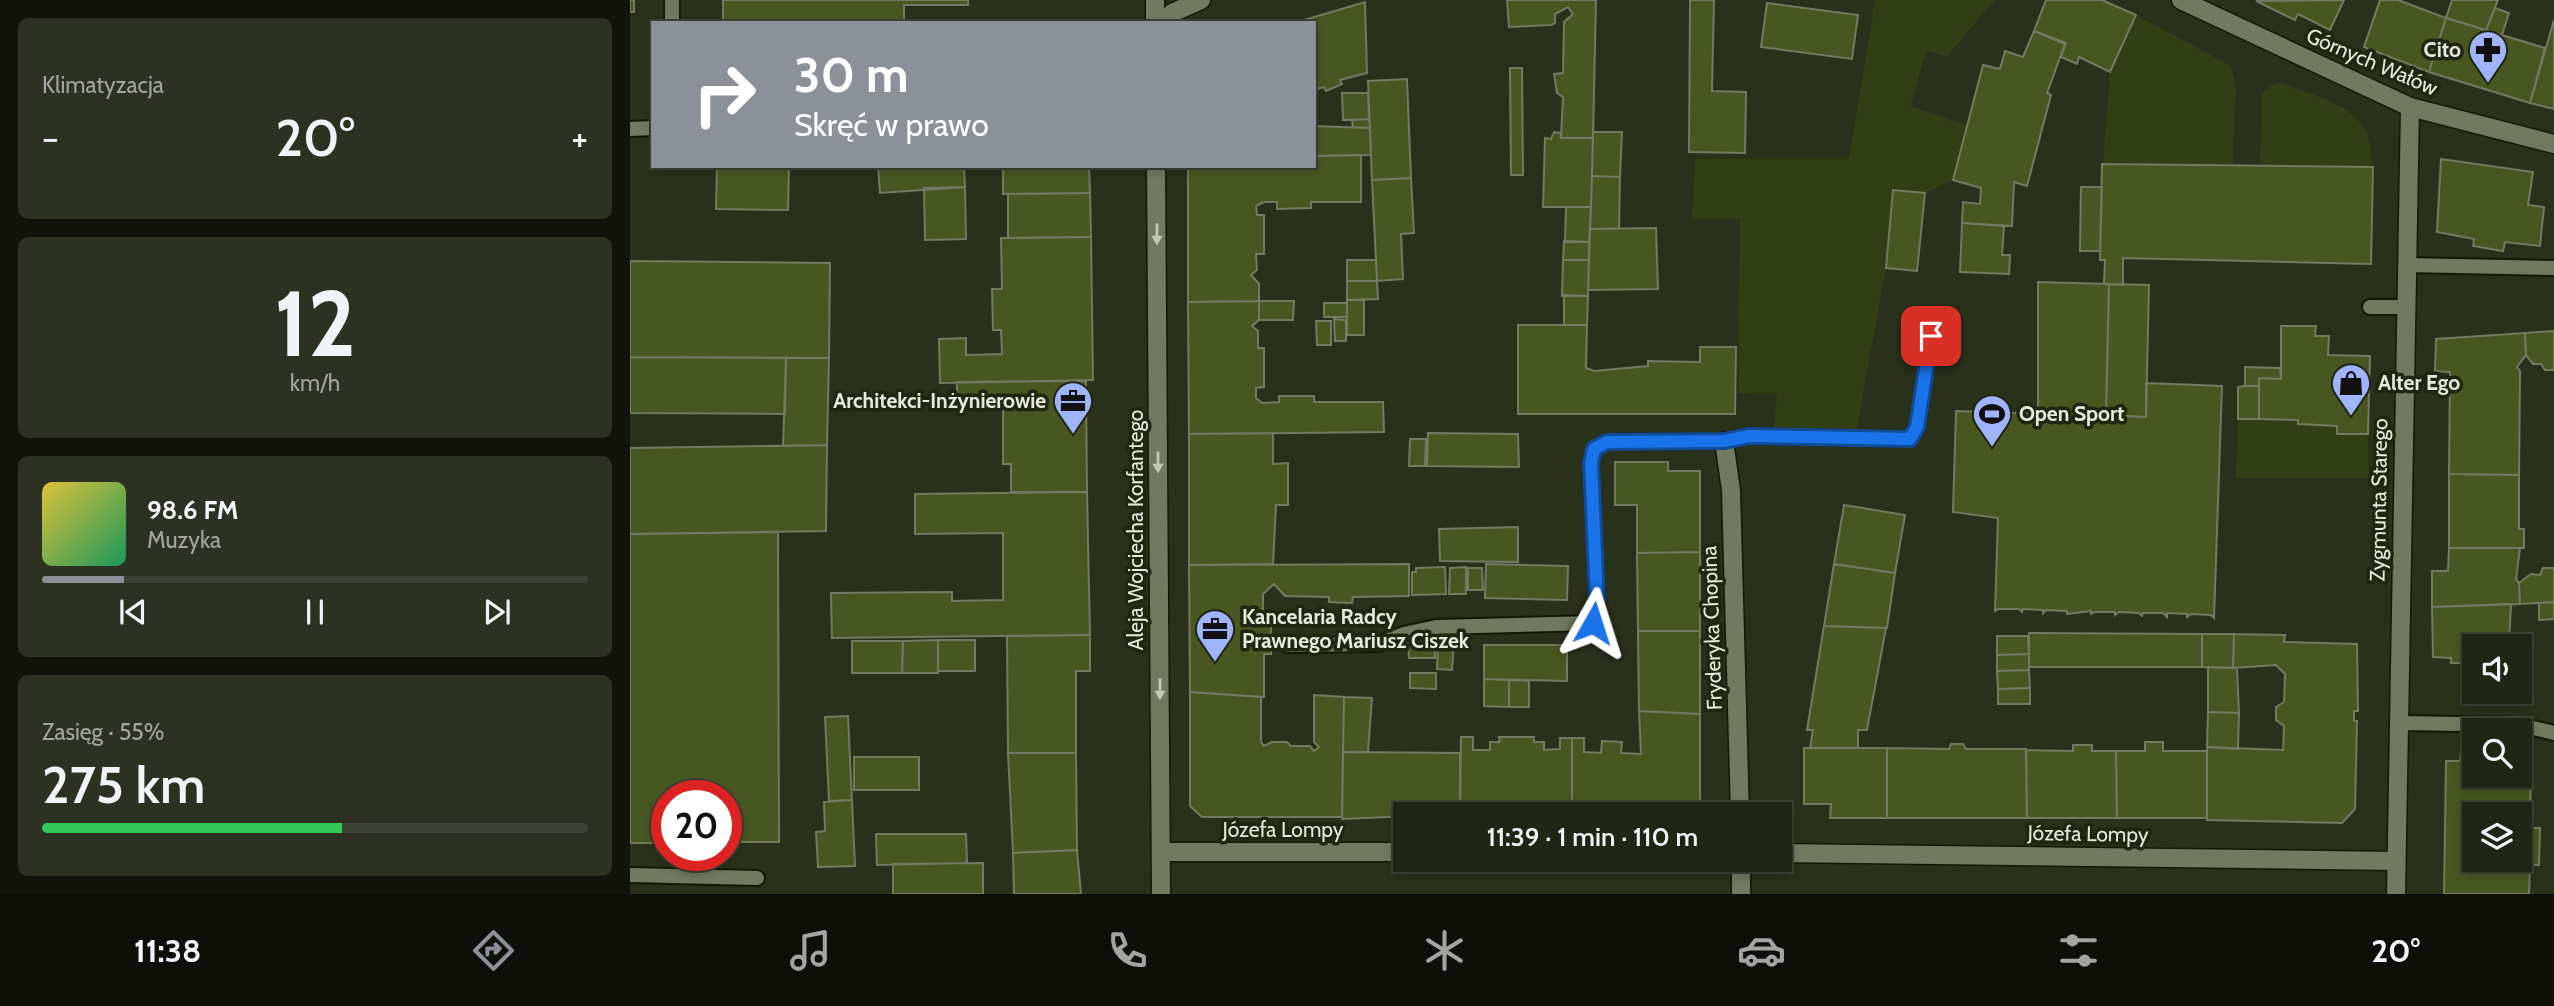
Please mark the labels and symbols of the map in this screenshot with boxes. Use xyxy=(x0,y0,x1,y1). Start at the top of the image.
street label: Górnych Wałów xyxy=(2303,23,2442,100)
pharmacy icon: Cito xyxy=(2467,29,2509,84)
place label: Cito xyxy=(2424,37,2461,62)
one-way arrow xyxy=(1151,224,1162,246)
pin xyxy=(1901,306,1961,366)
shop icon: Alter Ego xyxy=(2330,362,2372,417)
place label: Alter Ego xyxy=(2378,370,2460,395)
office icon: Architekci-Inżynierowie xyxy=(1052,380,1094,435)
place label: Architekci-Inżynierowie xyxy=(833,388,1046,413)
sports icon: Open Sport xyxy=(1971,393,2013,448)
place label: Open Sport xyxy=(2019,401,2124,426)
street label: Aleja Wojciecha Korfantego xyxy=(1123,410,1149,650)
street label: Zygmunta Starego xyxy=(2365,418,2392,582)
one-way arrow xyxy=(1152,451,1164,473)
street label: Fryderyka Chopina xyxy=(1696,545,1727,711)
position arrow xyxy=(1556,586,1630,660)
place label: Kancelaria Radcy Prawnego Mariusz Ciszek xyxy=(1242,604,1470,653)
office icon: Kancelaria Radcy Prawnego Mariusz Ciszek xyxy=(1194,608,1236,663)
one-way arrow xyxy=(1154,679,1166,701)
speed limit sign: 20 xyxy=(651,780,742,871)
street label: Józefa Lompy xyxy=(1222,817,1344,842)
street label: Józefa Lompy xyxy=(2026,820,2149,847)

